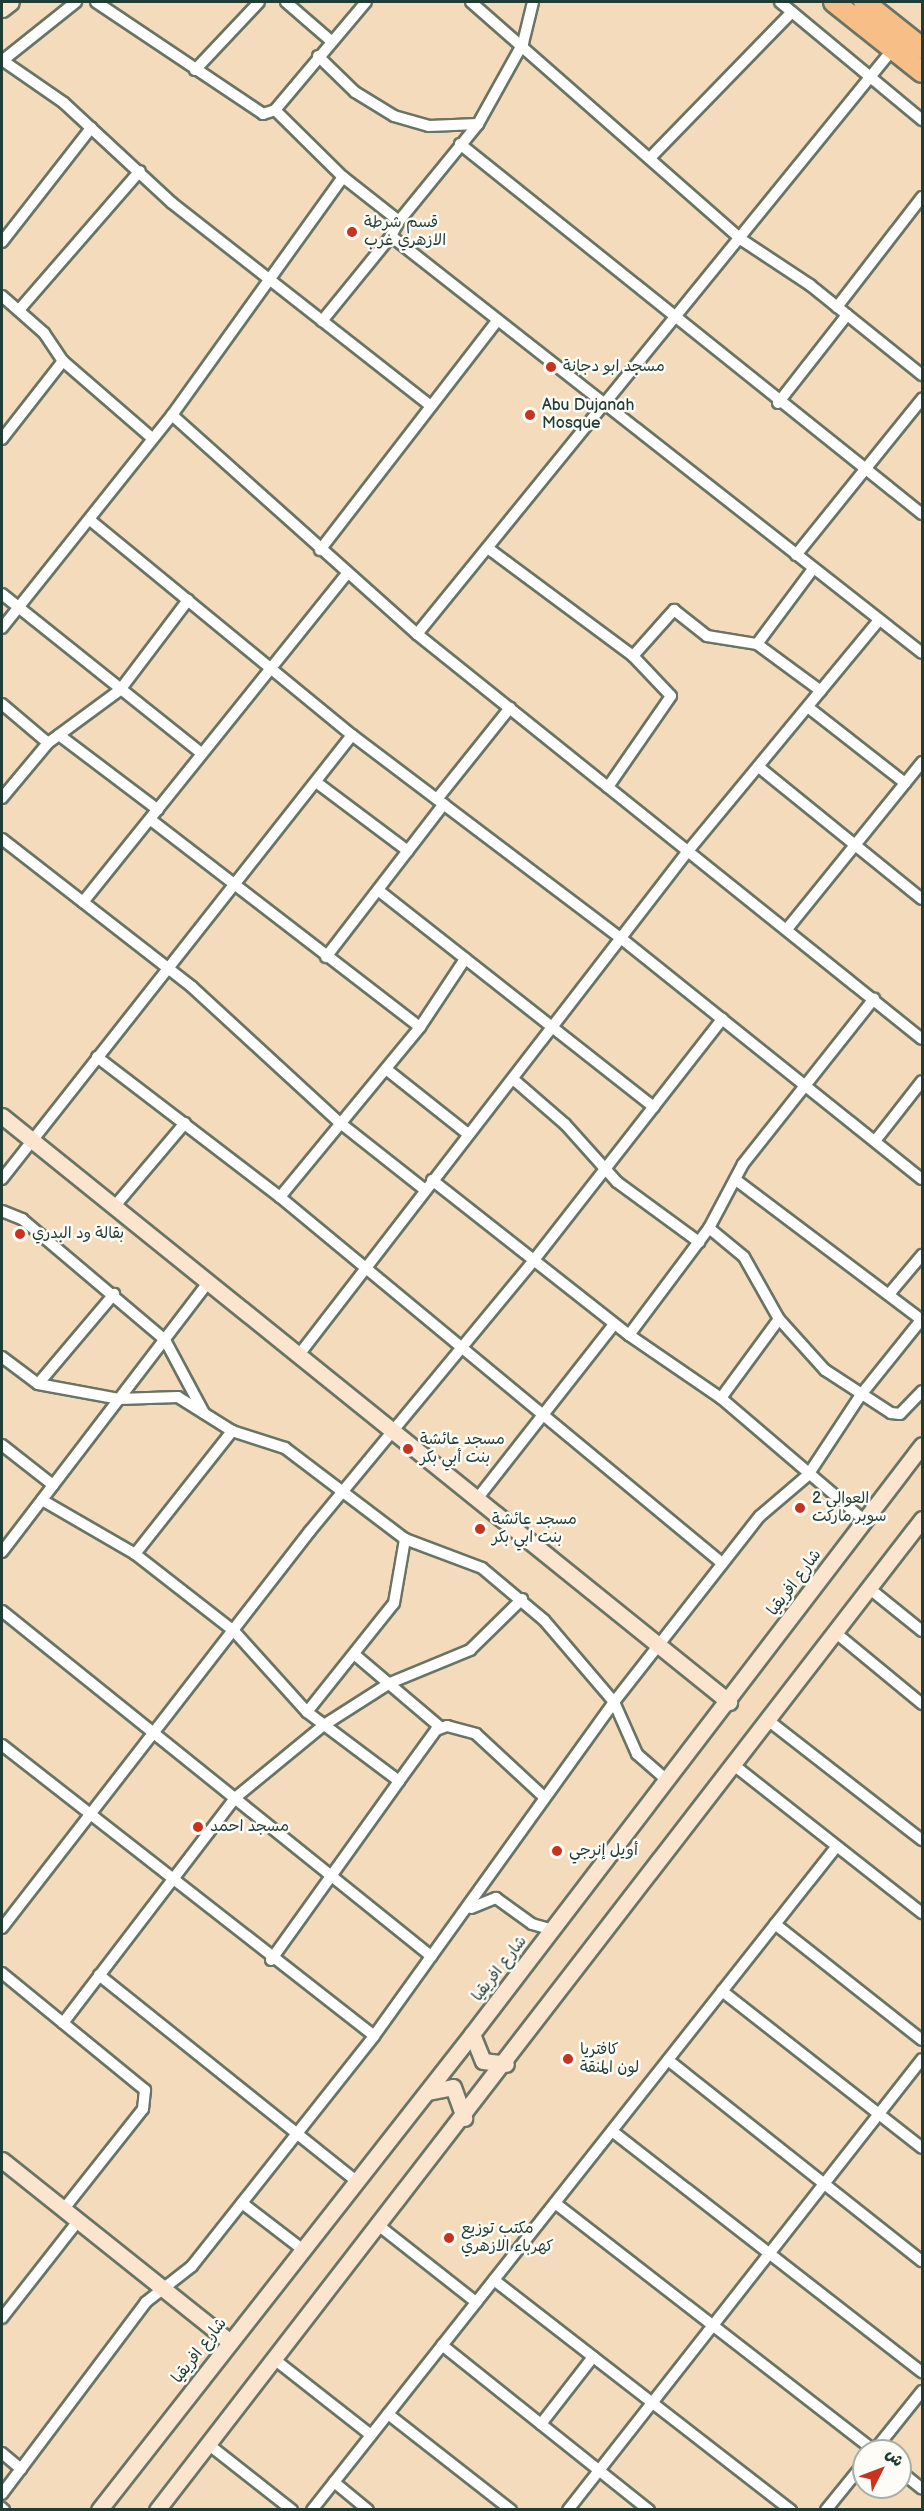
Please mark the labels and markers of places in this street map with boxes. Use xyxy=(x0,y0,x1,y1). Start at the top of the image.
place label: قسم شرطة الازهري غرب xyxy=(364,213,446,251)
marker: قسم شرطة الازهري غرب xyxy=(345,225,359,239)
place label: مسجد ابو دجانة xyxy=(563,357,665,377)
marker: مسجد ابو دجانة xyxy=(544,360,558,374)
place label: Abu Dujanah Mosque xyxy=(542,396,634,434)
marker: Abu Dujanah Mosque xyxy=(523,408,537,422)
place label: بقالة ود البدري xyxy=(32,1224,124,1244)
marker: بقالة ود البدري xyxy=(13,1227,27,1241)
place label: مسجد عائشة بنت أبي بكر xyxy=(420,1430,505,1468)
marker: مسجد عائشة بنت أبي بكر xyxy=(401,1442,415,1456)
place label: العوالي 2 سوبر ماركت xyxy=(812,1489,887,1527)
marker: العوالي 2 سوبر ماركت xyxy=(793,1501,807,1515)
place label: مسجد عائشة بنت ابي بكر xyxy=(492,1510,577,1548)
marker: مسجد عائشة بنت ابي بكر xyxy=(473,1522,487,1536)
place label: مسجد احمد xyxy=(210,1817,289,1837)
marker: مسجد احمد xyxy=(191,1820,205,1834)
place label: أويل إنرجي xyxy=(569,1841,638,1861)
marker: أويل إنرجي xyxy=(550,1844,564,1858)
place label: كافتريا لون المنقة xyxy=(580,2040,639,2078)
marker: كافتريا لون المنقة xyxy=(561,2052,575,2066)
place label: مكتب توزيع كهرباء الازهري xyxy=(461,2219,554,2257)
marker: مكتب توزيع كهرباء الازهري xyxy=(442,2231,456,2245)

